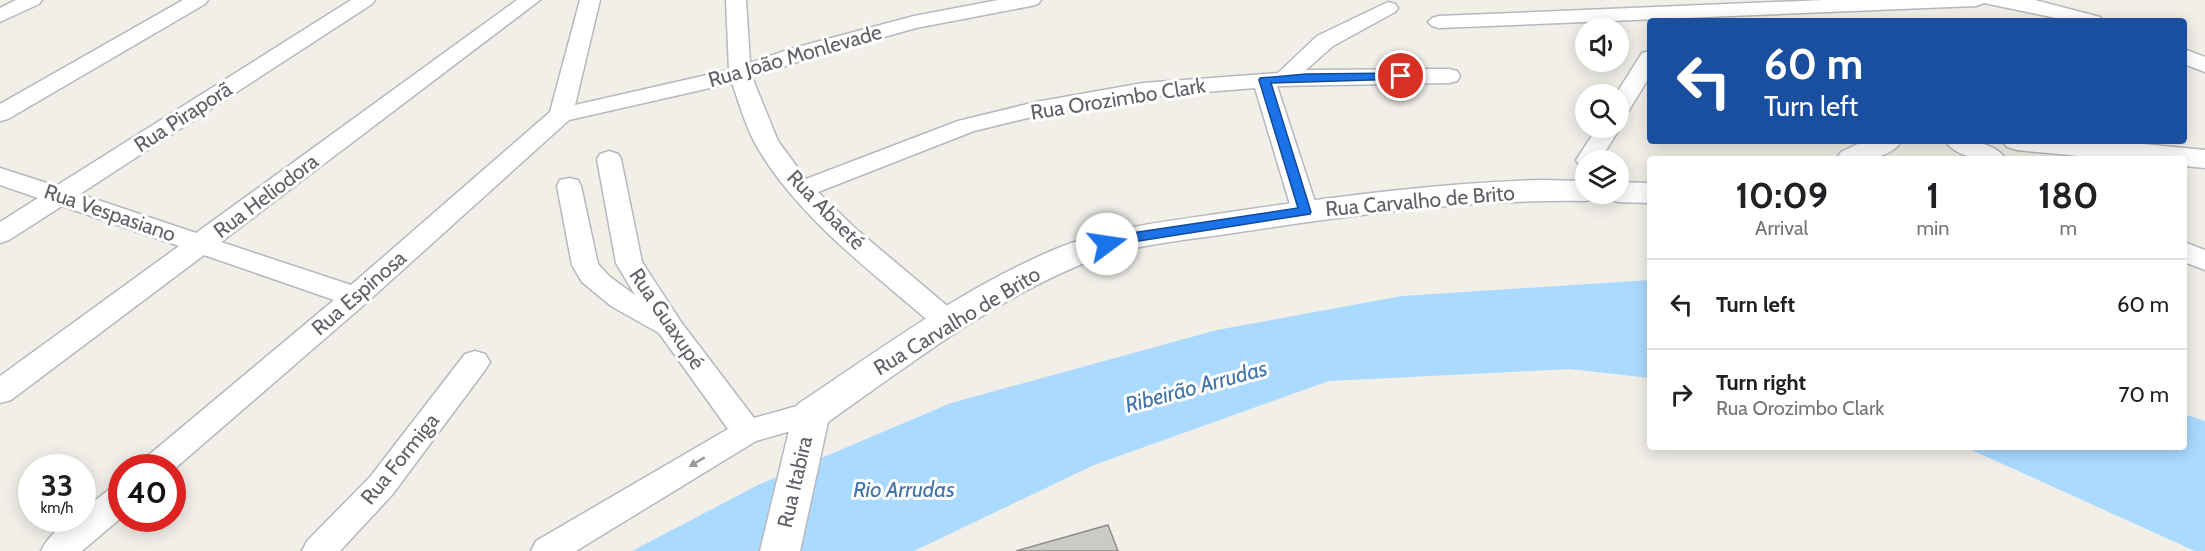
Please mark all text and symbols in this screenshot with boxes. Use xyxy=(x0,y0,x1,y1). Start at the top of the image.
map controls xyxy=(1575,18,1629,204)
button: sound xyxy=(1575,18,1629,72)
street label: Rua João Monlevade xyxy=(705,19,885,92)
text: 60 m xyxy=(1764,38,1863,90)
icon: left xyxy=(1665,42,1743,120)
pin xyxy=(1375,50,1426,101)
icon: arrive xyxy=(1384,59,1417,92)
street label: Rua Orozimbo Clark xyxy=(1029,72,1208,125)
street label: Rua Piraporã xyxy=(129,76,236,157)
button: search xyxy=(1575,84,1629,138)
text: Turn left xyxy=(1764,90,1858,123)
street label: Rua Heliodora xyxy=(209,148,323,243)
button: layers xyxy=(1575,150,1629,204)
street label: Rua Abaeté xyxy=(782,165,871,255)
text: 10:09 xyxy=(1736,173,1828,217)
text: 1 xyxy=(1926,173,1940,217)
text: 180 xyxy=(2038,173,2098,217)
street label: Rua Vespasiano xyxy=(41,178,179,247)
street label: Rua Carvalho de Brito xyxy=(1324,180,1516,221)
position arrow xyxy=(1075,212,1139,276)
text: Arrival xyxy=(1755,216,1808,240)
text: min xyxy=(1916,216,1949,240)
text: m xyxy=(2059,216,2077,240)
street label: Rua Espinosa xyxy=(306,245,411,340)
street label: Rua Carvalho de Brito xyxy=(869,261,1045,380)
street label: Rua Guaxupé xyxy=(624,263,711,374)
icon: left xyxy=(1665,288,1698,321)
text: Turn left xyxy=(1716,291,1795,318)
text: 60 m xyxy=(2117,291,2169,318)
water label: Ribeirão Arrudas xyxy=(1122,354,1271,418)
text: Turn right xyxy=(1716,369,1806,396)
icon: right xyxy=(1665,378,1698,411)
text: 70 m xyxy=(2119,381,2169,408)
text: Rua Orozimbo Clark xyxy=(1716,396,1884,420)
street label: Rua Formiga xyxy=(355,408,444,509)
street label: Rua Itabira xyxy=(772,434,817,530)
speed limit sign: 40 xyxy=(108,454,186,532)
one-way arrow xyxy=(688,457,705,467)
text: 33 xyxy=(41,467,73,504)
water label: Rio Arrudas xyxy=(853,476,955,503)
text: km/h xyxy=(41,499,73,517)

